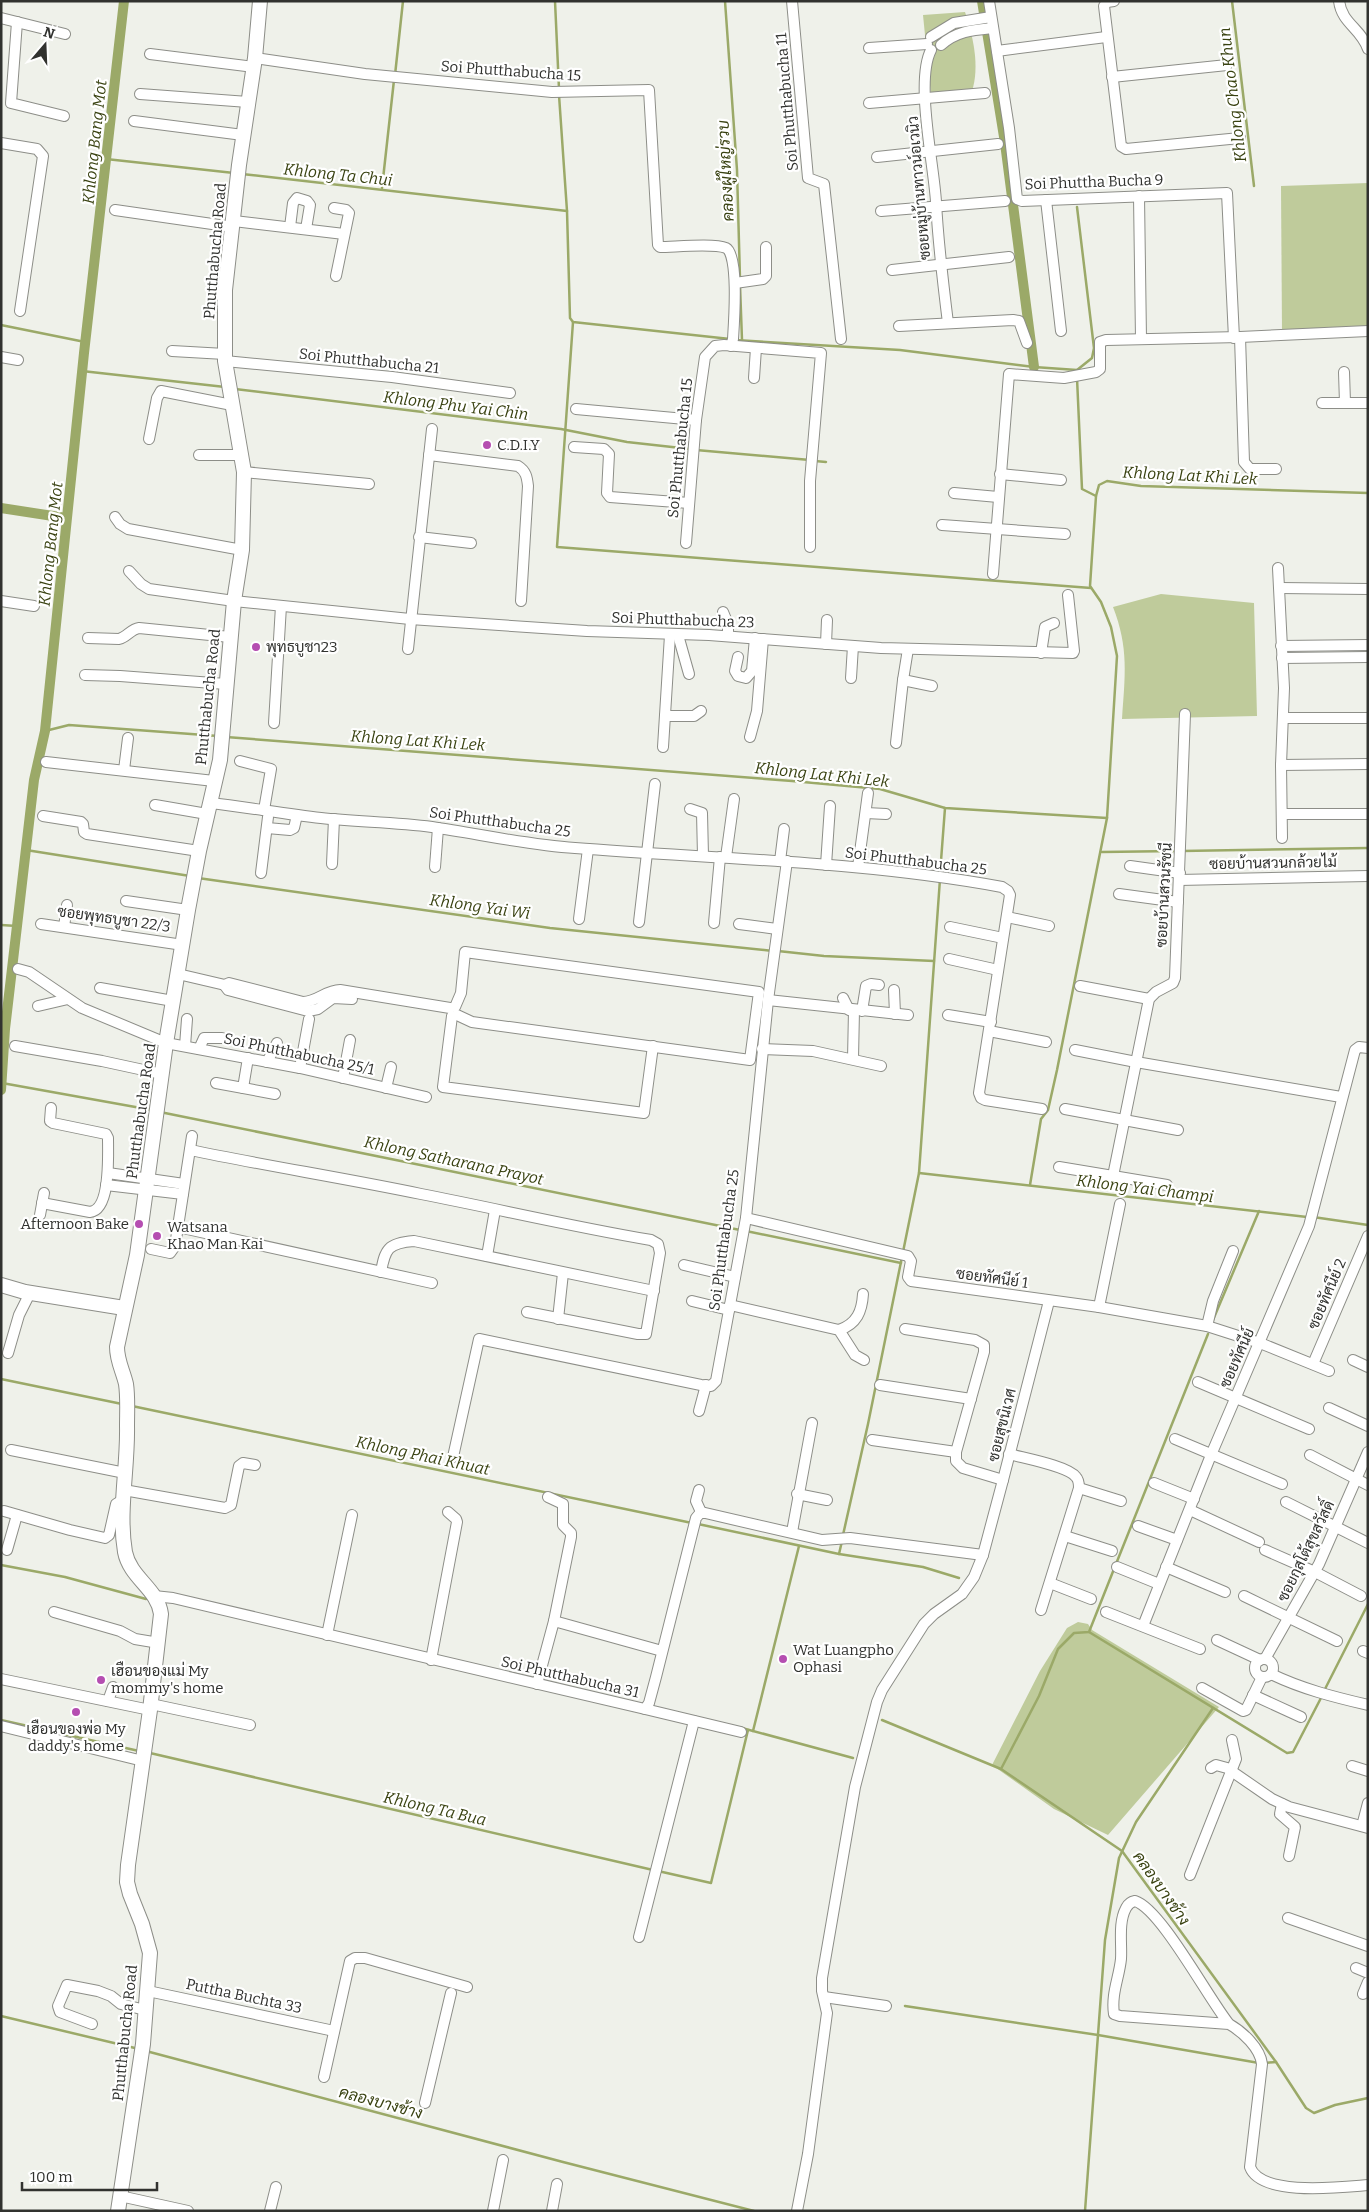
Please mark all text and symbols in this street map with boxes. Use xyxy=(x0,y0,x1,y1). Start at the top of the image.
north arrow xyxy=(20,20,70,70)
text: N xyxy=(41,23,57,43)
water label: Khlong Chao Khun xyxy=(1215,26,1250,163)
street label: Soi Phutthabucha 11 xyxy=(772,32,802,172)
street label: Soi Phutthabucha 15 xyxy=(440,57,582,85)
water label: Khlong Bang Mot xyxy=(79,79,111,205)
street label: ซอยหมู่บ้านทาวน์อเวนิว xyxy=(903,115,935,261)
water label: คลองผู้ใหญ่รวบ xyxy=(711,119,740,222)
water label: Khlong Ta Chui xyxy=(282,159,394,190)
street label: Soi Phuttha Bucha 9 xyxy=(1024,171,1164,193)
street label: Phutthabucha Road xyxy=(200,182,230,320)
street label: Soi Phutthabucha 21 xyxy=(298,345,440,377)
street label: Soi Phutthabucha 15 xyxy=(664,377,696,519)
water label: Khlong Phu Yai Chin xyxy=(382,387,530,424)
place label: C.D.I.Y xyxy=(497,436,540,454)
marker: C.D.I.Y xyxy=(481,439,493,451)
water label: Khlong Lat Khi Lek xyxy=(1122,462,1258,489)
water label: Khlong Bang Mot xyxy=(35,481,67,607)
street label: Soi Phutthabucha 23 xyxy=(611,609,755,631)
street label: Phutthabucha Road xyxy=(192,628,224,766)
place label: พุทธบูชา23 xyxy=(266,638,338,658)
marker: พุทธบูชา23 xyxy=(250,641,262,653)
water label: Khlong Lat Khi Lek xyxy=(350,726,486,755)
water label: Khlong Lat Khi Lek xyxy=(754,758,890,791)
street label: Soi Phutthabucha 25 xyxy=(428,803,572,841)
street label: ซอยบ้านสวนรัชนี xyxy=(1151,842,1176,948)
street label: Soi Phutthabucha 25 xyxy=(844,843,988,879)
street label: ซอยบ้านสวนกล้วยไม้ xyxy=(1209,852,1338,873)
water label: Khlong Yai Wi xyxy=(429,890,532,923)
street label: ซอยพุทธบูชา 22/3 xyxy=(56,902,172,938)
street label: Soi Phutthabucha 25/1 xyxy=(222,1029,376,1079)
street label: Phutthabucha Road xyxy=(123,1042,159,1180)
water label: Khlong Satharana Prayot xyxy=(363,1132,546,1189)
street label: Soi Phutthabucha 25 xyxy=(705,1168,743,1312)
water label: Khlong Yai Champi xyxy=(1075,1171,1215,1206)
place label: Afternoon Bake xyxy=(20,1215,129,1233)
marker: Afternoon Bake xyxy=(133,1218,145,1230)
place label: Watsana Khao Man Kai xyxy=(167,1218,264,1253)
marker: Watsana Khao Man Kai xyxy=(151,1230,163,1242)
street label: ซอยทัศนีย์ 2 xyxy=(1303,1256,1350,1332)
street label: ซอยทัศนีย์ 1 xyxy=(955,1263,1029,1292)
street label: ซอยทัศนีย์ xyxy=(1215,1325,1258,1391)
street label: ซอยสุขนิเวศ xyxy=(984,1386,1022,1464)
water label: Khlong Phai Khuat xyxy=(354,1432,492,1479)
street label: ซอยกุสโต้สุขสวัสดิ์ xyxy=(1268,1495,1340,1605)
place label: Wat Luangpho Ophasi xyxy=(793,1641,894,1676)
street label: Soi Phutthabucha 31 xyxy=(499,1652,641,1702)
marker: Wat Luangpho Ophasi xyxy=(777,1653,789,1665)
place label: เฮือนของแม่ My mommy's home xyxy=(111,1661,223,1697)
marker: เฮือนของแม่ My mommy's home xyxy=(95,1674,107,1686)
marker: เฮือนของพ่อ My daddy's home xyxy=(70,1706,82,1718)
place label: เฮือนของพ่อ My daddy's home xyxy=(26,1719,126,1755)
water label: Khlong Ta Bua xyxy=(382,1787,488,1830)
water label: คลองบางช้าง xyxy=(1129,1847,1196,1929)
street label: Phutthabucha Road xyxy=(109,1964,141,2102)
street label: Puttha Buchta 33 xyxy=(184,1975,304,2017)
water label: คลองบางช้าง xyxy=(337,2080,425,2123)
scale bar xyxy=(22,2160,158,2192)
text: 100 m xyxy=(30,2168,73,2186)

